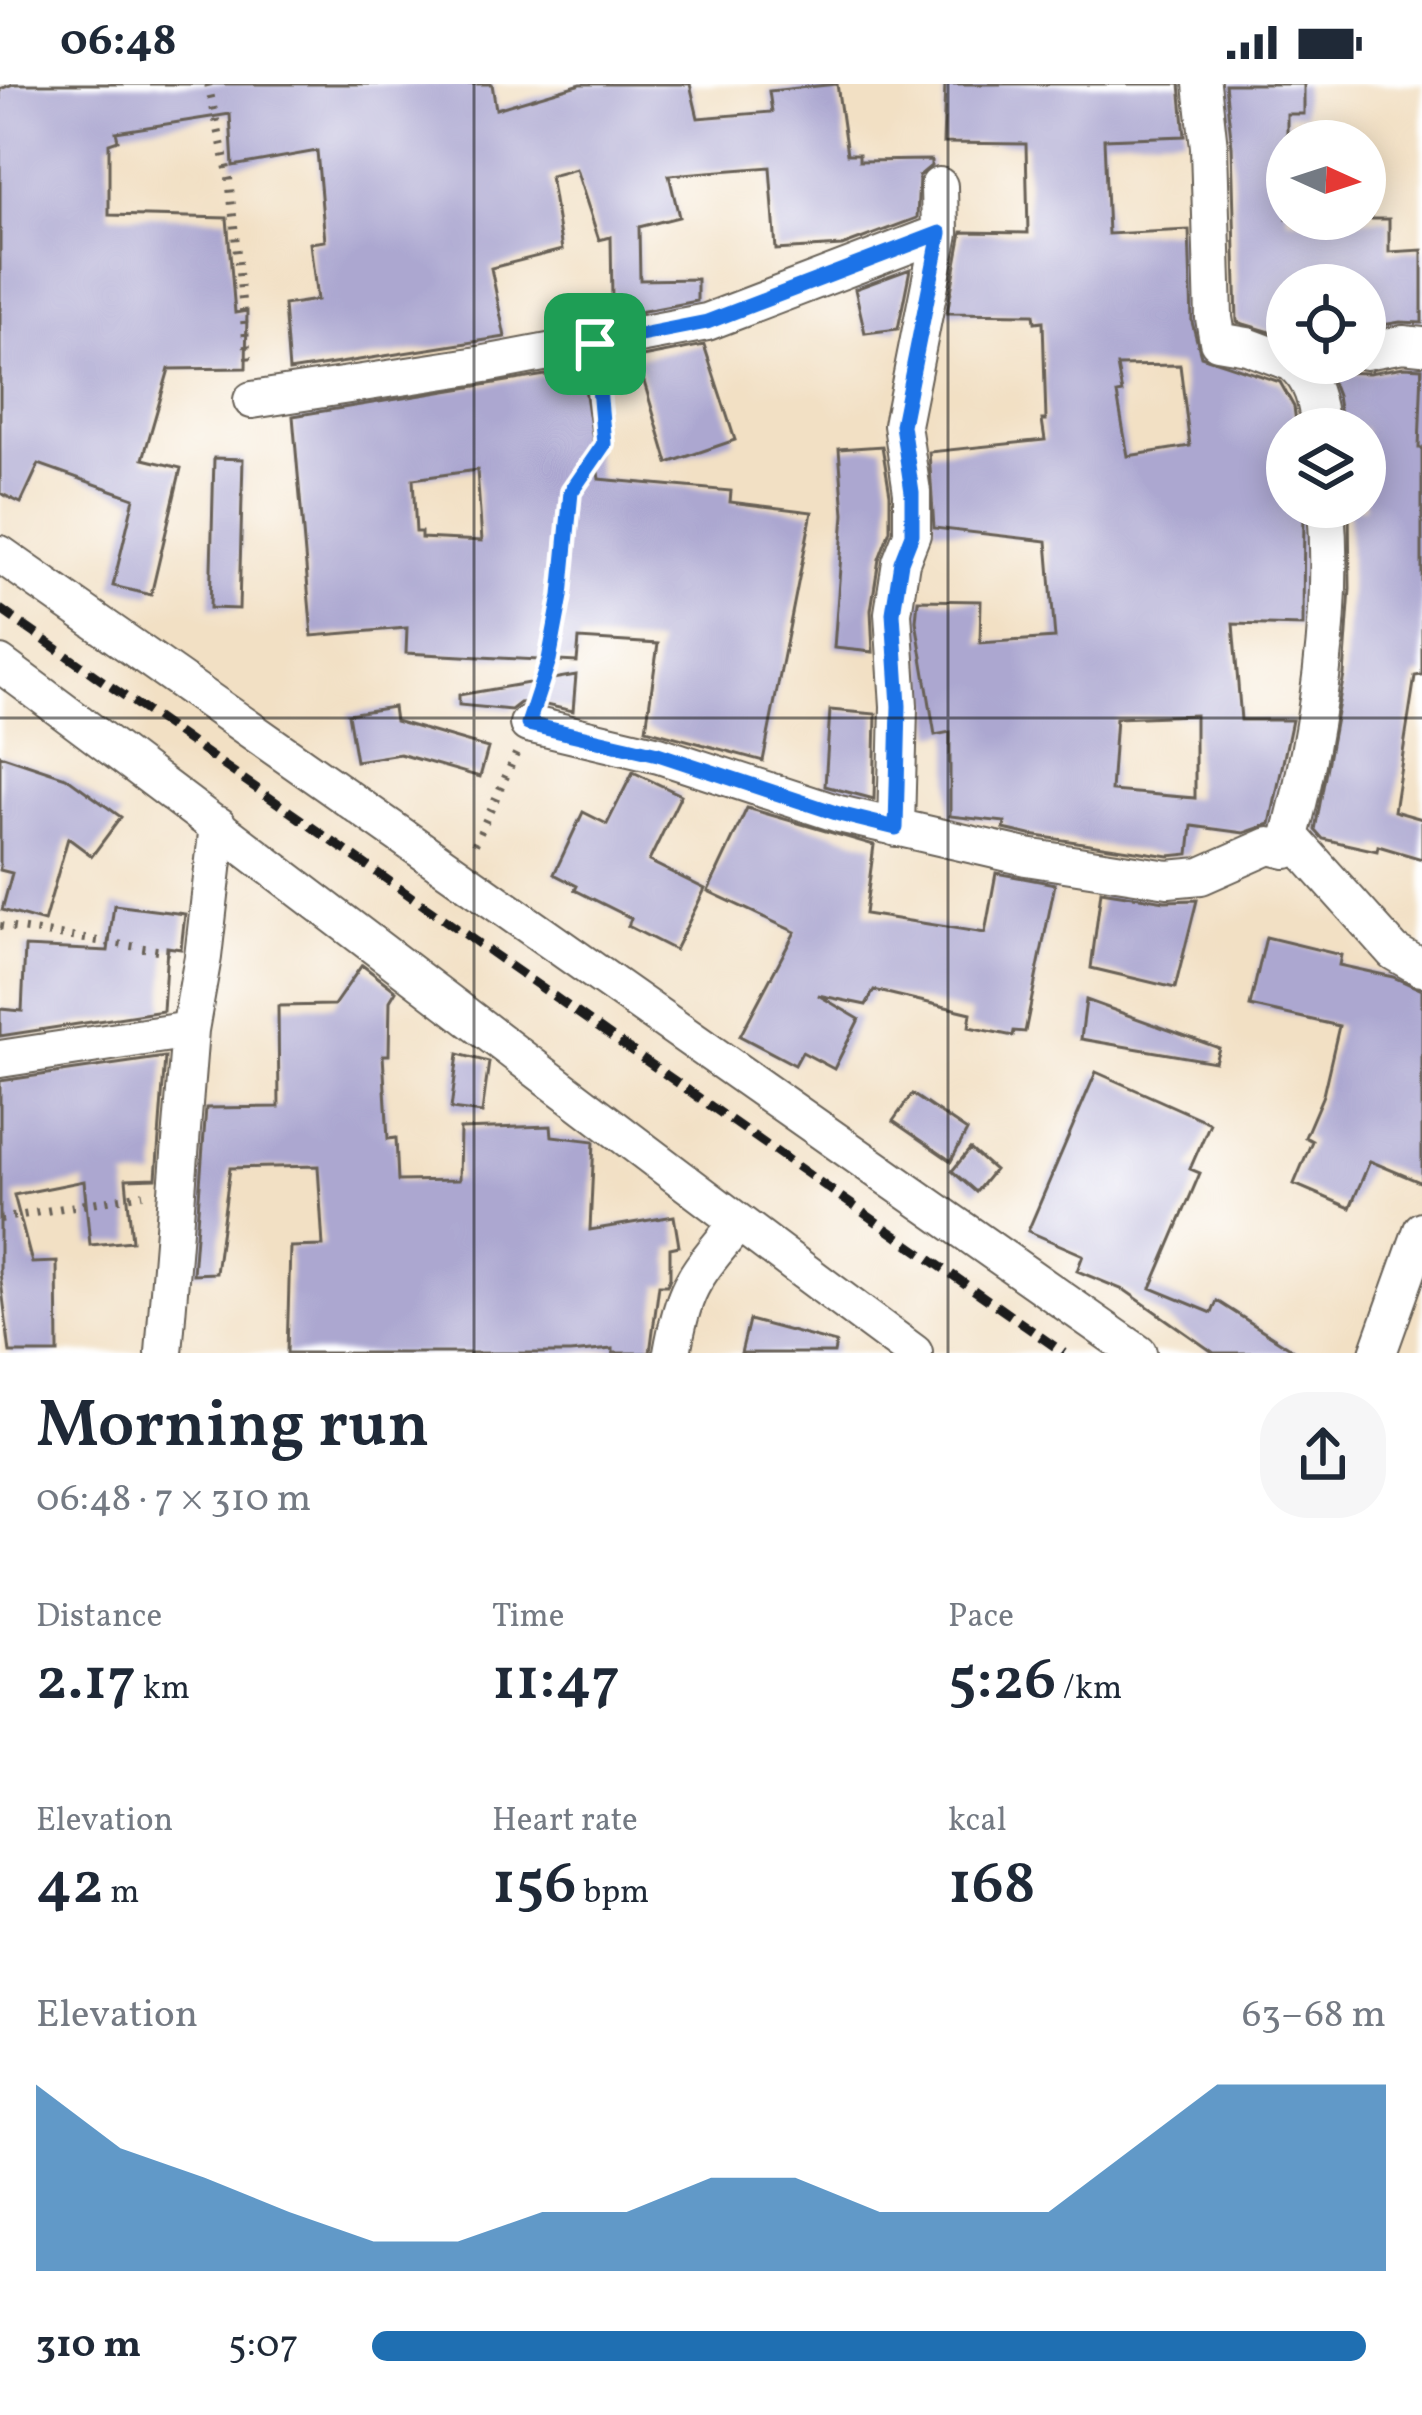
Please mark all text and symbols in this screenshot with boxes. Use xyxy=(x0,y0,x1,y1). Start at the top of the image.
text: 06:48 xyxy=(60,11,177,74)
north arrow xyxy=(1266,120,1386,240)
map controls xyxy=(1266,120,1386,528)
button: locate xyxy=(1266,264,1386,384)
pin xyxy=(544,293,646,395)
icon: arrive xyxy=(562,311,628,377)
button: layers xyxy=(1266,408,1386,528)
text: Morning run xyxy=(36,1382,429,1474)
button: share xyxy=(1260,1392,1386,1518)
text: 06:48 · 7 × 310 m xyxy=(36,1473,311,1527)
text: Distance xyxy=(36,1595,162,1641)
text: Time xyxy=(492,1595,564,1641)
text: Pace xyxy=(948,1595,1014,1641)
text: 2.17 xyxy=(36,1641,136,1724)
text: 11:47 xyxy=(492,1641,620,1724)
text: 5:26 xyxy=(948,1641,1056,1724)
text: km xyxy=(136,1667,190,1713)
text: /km xyxy=(1056,1667,1122,1713)
text: Elevation xyxy=(36,1799,173,1845)
text: Heart rate xyxy=(492,1799,638,1845)
text: kcal xyxy=(948,1799,1007,1845)
text: 42 xyxy=(36,1845,104,1928)
text: 156 xyxy=(492,1845,577,1928)
text: 168 xyxy=(948,1845,1036,1928)
text: m xyxy=(104,1871,140,1917)
text: bpm xyxy=(577,1871,649,1917)
text: Elevation xyxy=(36,1989,198,2043)
text: 63–68 m xyxy=(1242,1989,1386,2043)
text: 310 m xyxy=(36,2319,141,2373)
text: 5:07 xyxy=(228,2319,298,2373)

